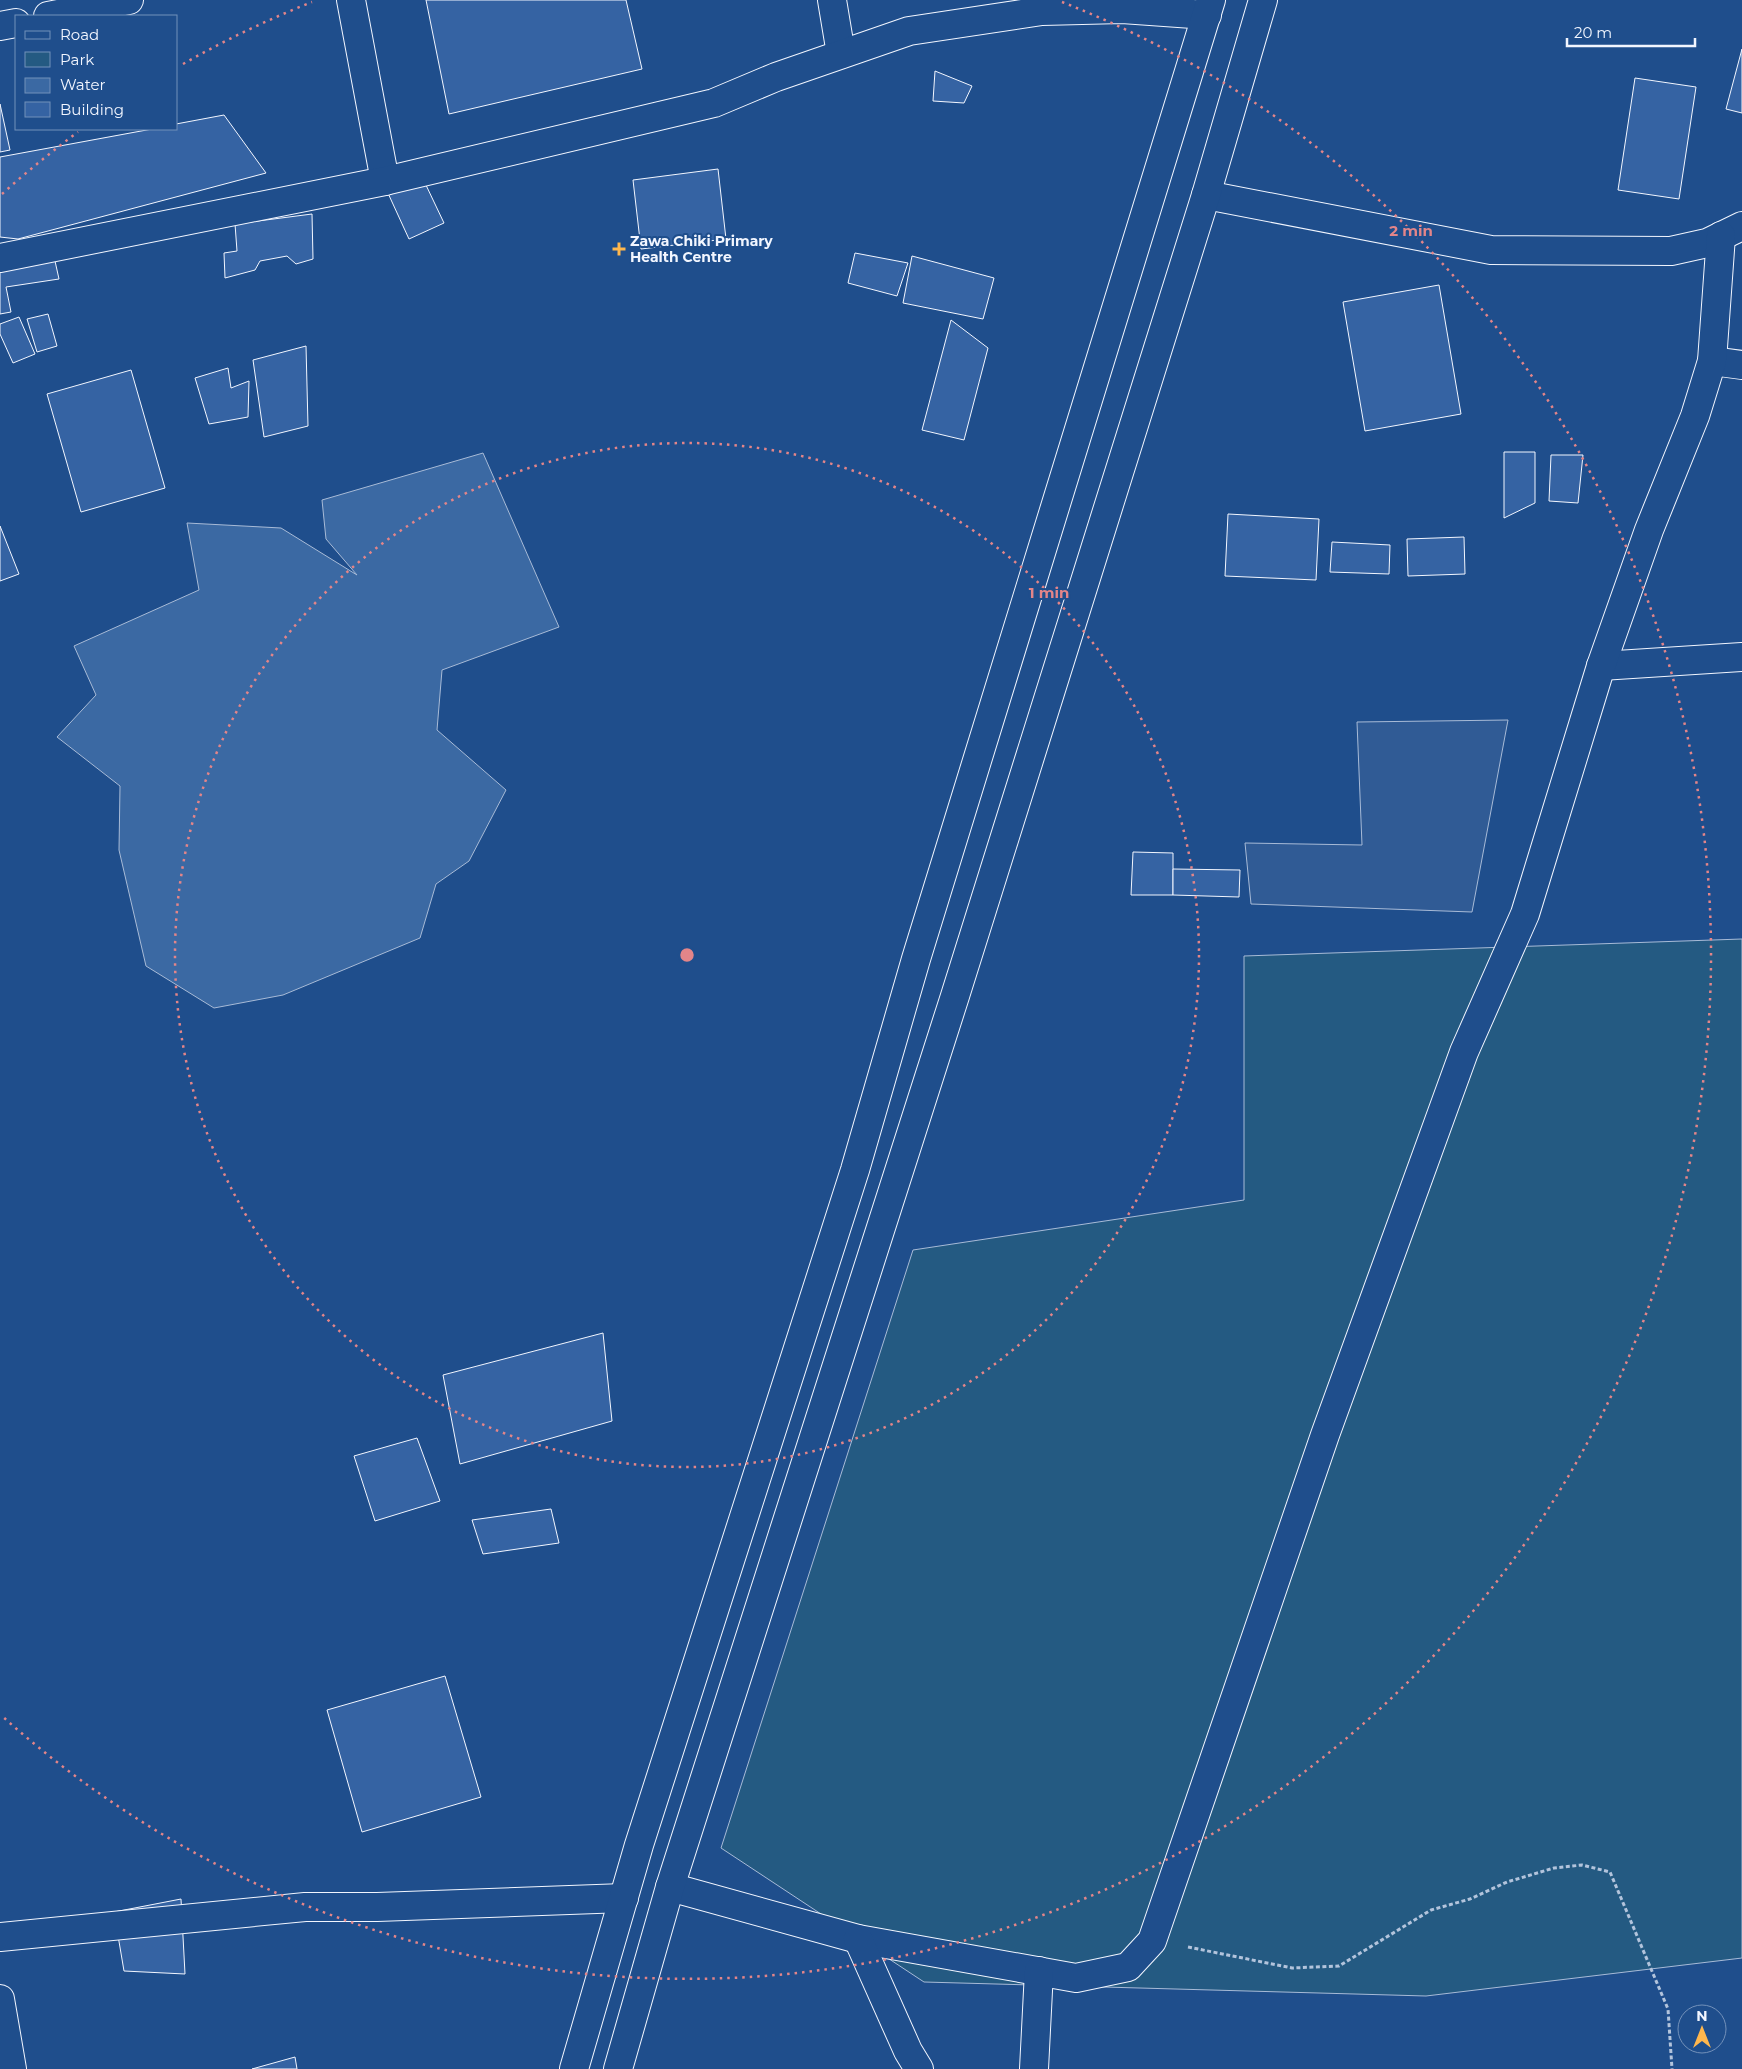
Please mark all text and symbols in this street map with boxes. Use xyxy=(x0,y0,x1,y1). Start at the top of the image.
legend xyxy=(15,15,178,130)
scale bar xyxy=(1567,15,1694,47)
text: 20 m xyxy=(1574,23,1612,42)
text: Road xyxy=(60,25,99,44)
text: Park xyxy=(60,50,94,69)
text: Water xyxy=(60,75,106,94)
text: Building xyxy=(60,100,124,119)
text: 2 min xyxy=(1389,221,1433,240)
place label: Zawa Chiki Primary Health Centre xyxy=(630,232,773,266)
marker: Zawa Chiki Primary Health Centre xyxy=(612,242,626,256)
text: 1 min xyxy=(1029,583,1069,602)
centre of rings xyxy=(678,946,696,964)
north arrow xyxy=(1677,2004,1727,2054)
text: N xyxy=(1696,2007,1708,2025)

